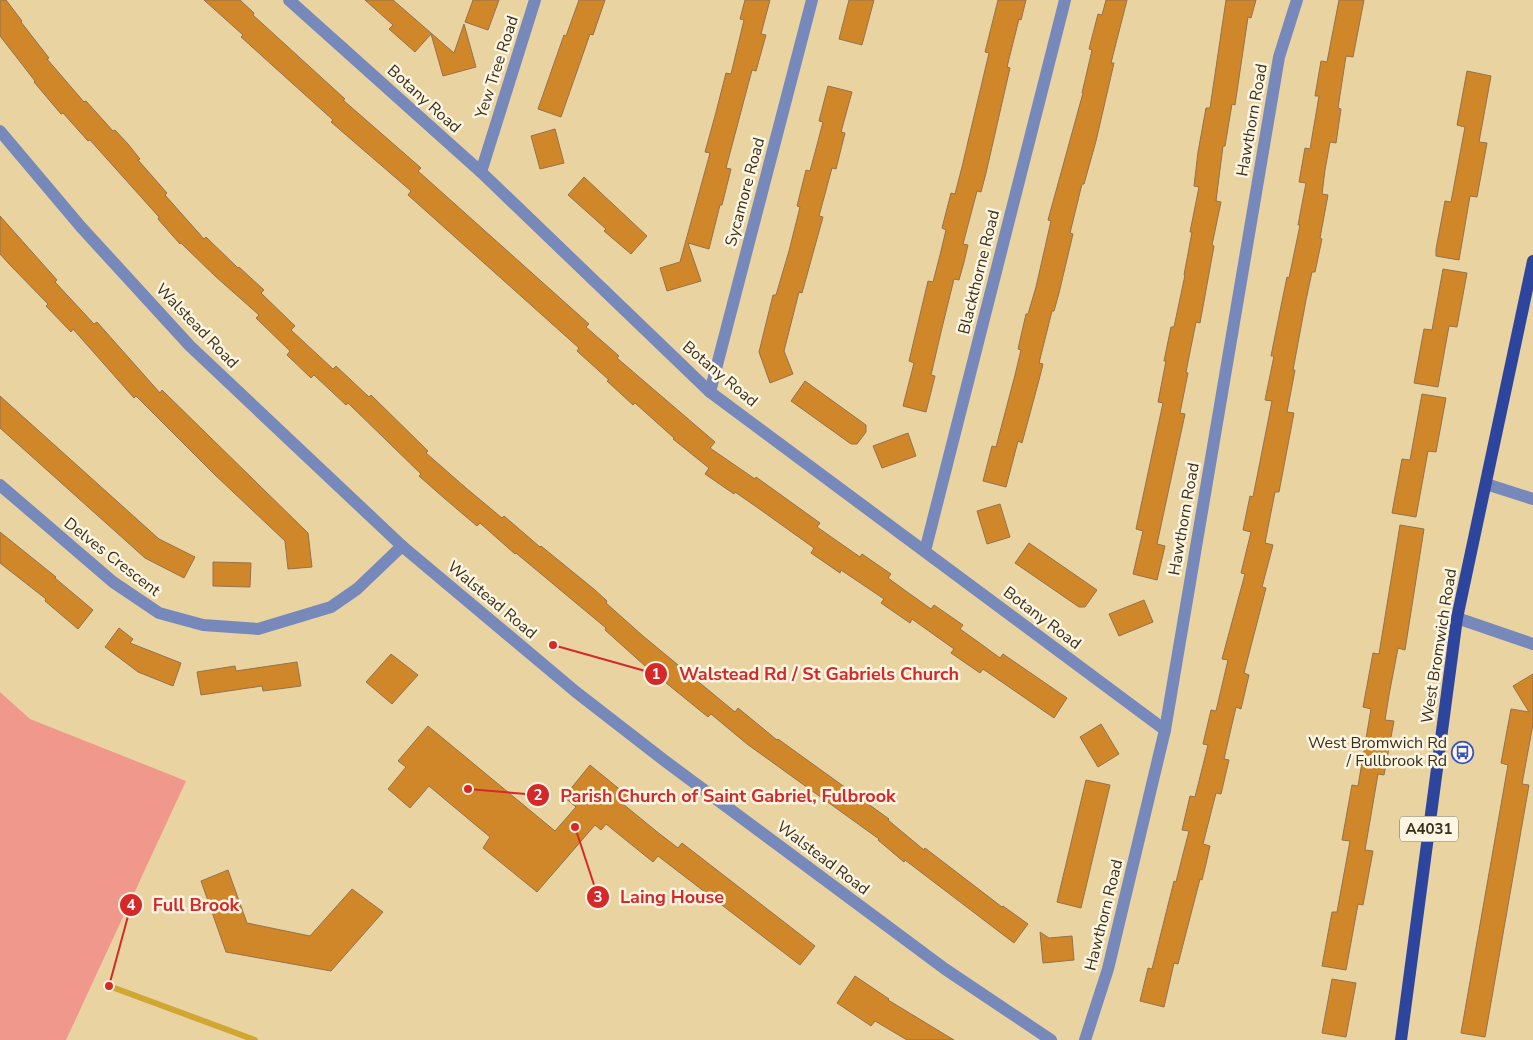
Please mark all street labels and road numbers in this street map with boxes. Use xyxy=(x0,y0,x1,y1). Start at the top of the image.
street label: Yew Tree Road xyxy=(470,13,524,122)
street label: Botany Road xyxy=(382,60,466,138)
street label: Hawthorn Road xyxy=(1231,62,1273,178)
street label: Sycamore Road xyxy=(720,135,770,249)
street label: Blackthorne Road xyxy=(953,207,1005,337)
street label: Walstead Road xyxy=(151,279,243,373)
street label: Botany Road xyxy=(678,336,762,412)
street label: Hawthorn Road xyxy=(1163,461,1205,577)
street label: Delves Crescent xyxy=(59,512,165,602)
street label: Walstead Road xyxy=(443,556,541,644)
street label: West Bromwich Road xyxy=(1416,567,1462,725)
street label: Botany Road xyxy=(999,581,1085,655)
street label: Walstead Road xyxy=(772,816,874,900)
road number: A4031 xyxy=(1400,816,1458,842)
street label: Hawthorn Road xyxy=(1080,857,1128,973)

